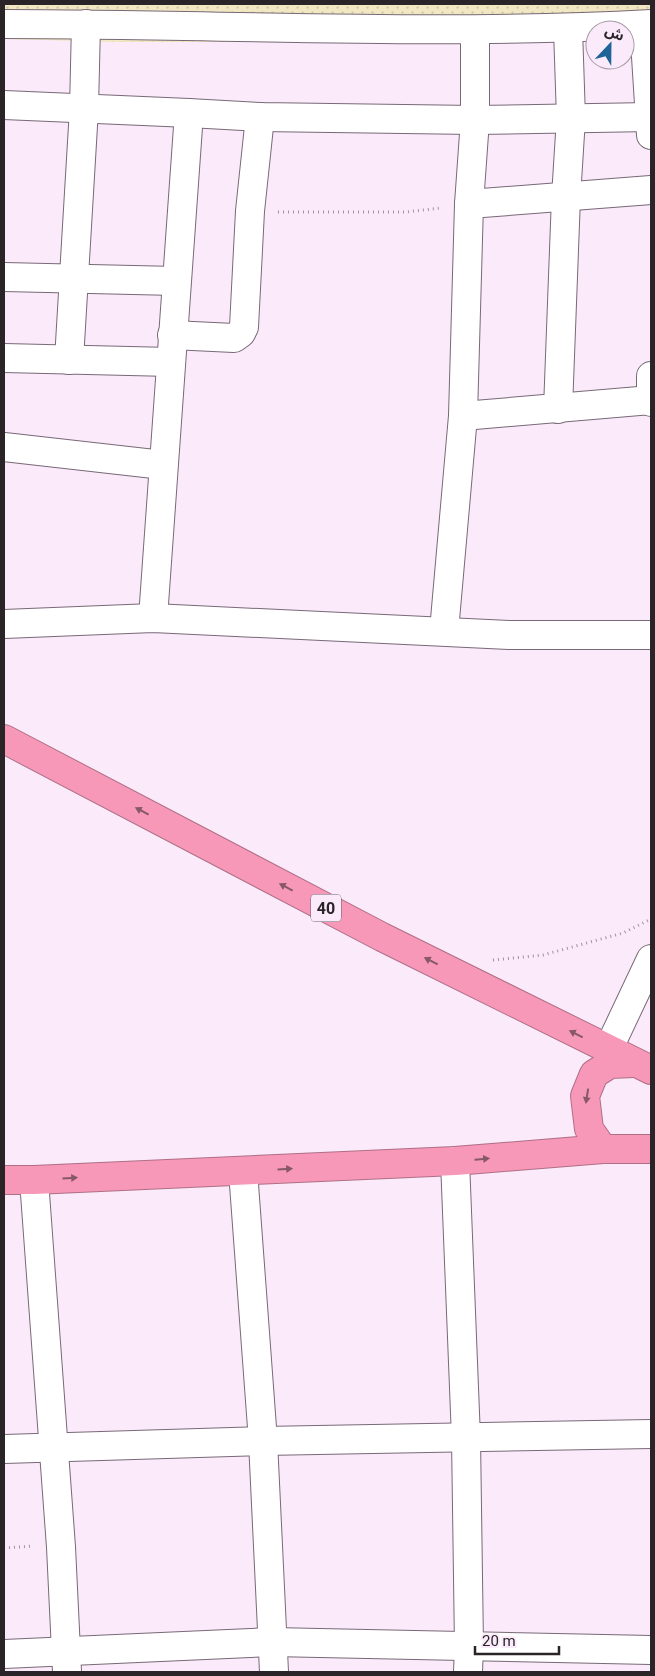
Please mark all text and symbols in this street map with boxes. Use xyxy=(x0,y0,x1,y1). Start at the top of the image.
north arrow xyxy=(585,20,635,70)
text: ش xyxy=(603,22,627,44)
one-way arrow xyxy=(135,807,149,815)
one-way arrow xyxy=(279,883,293,891)
road number: 40 xyxy=(311,894,341,921)
one-way arrow xyxy=(423,957,438,965)
one-way arrow xyxy=(569,1029,583,1037)
one-way arrow xyxy=(583,1088,591,1104)
one-way arrow xyxy=(474,1155,490,1163)
one-way arrow xyxy=(277,1164,293,1172)
one-way arrow xyxy=(62,1174,78,1182)
scale bar xyxy=(475,1624,559,1656)
text: 20 m xyxy=(482,1632,516,1650)

